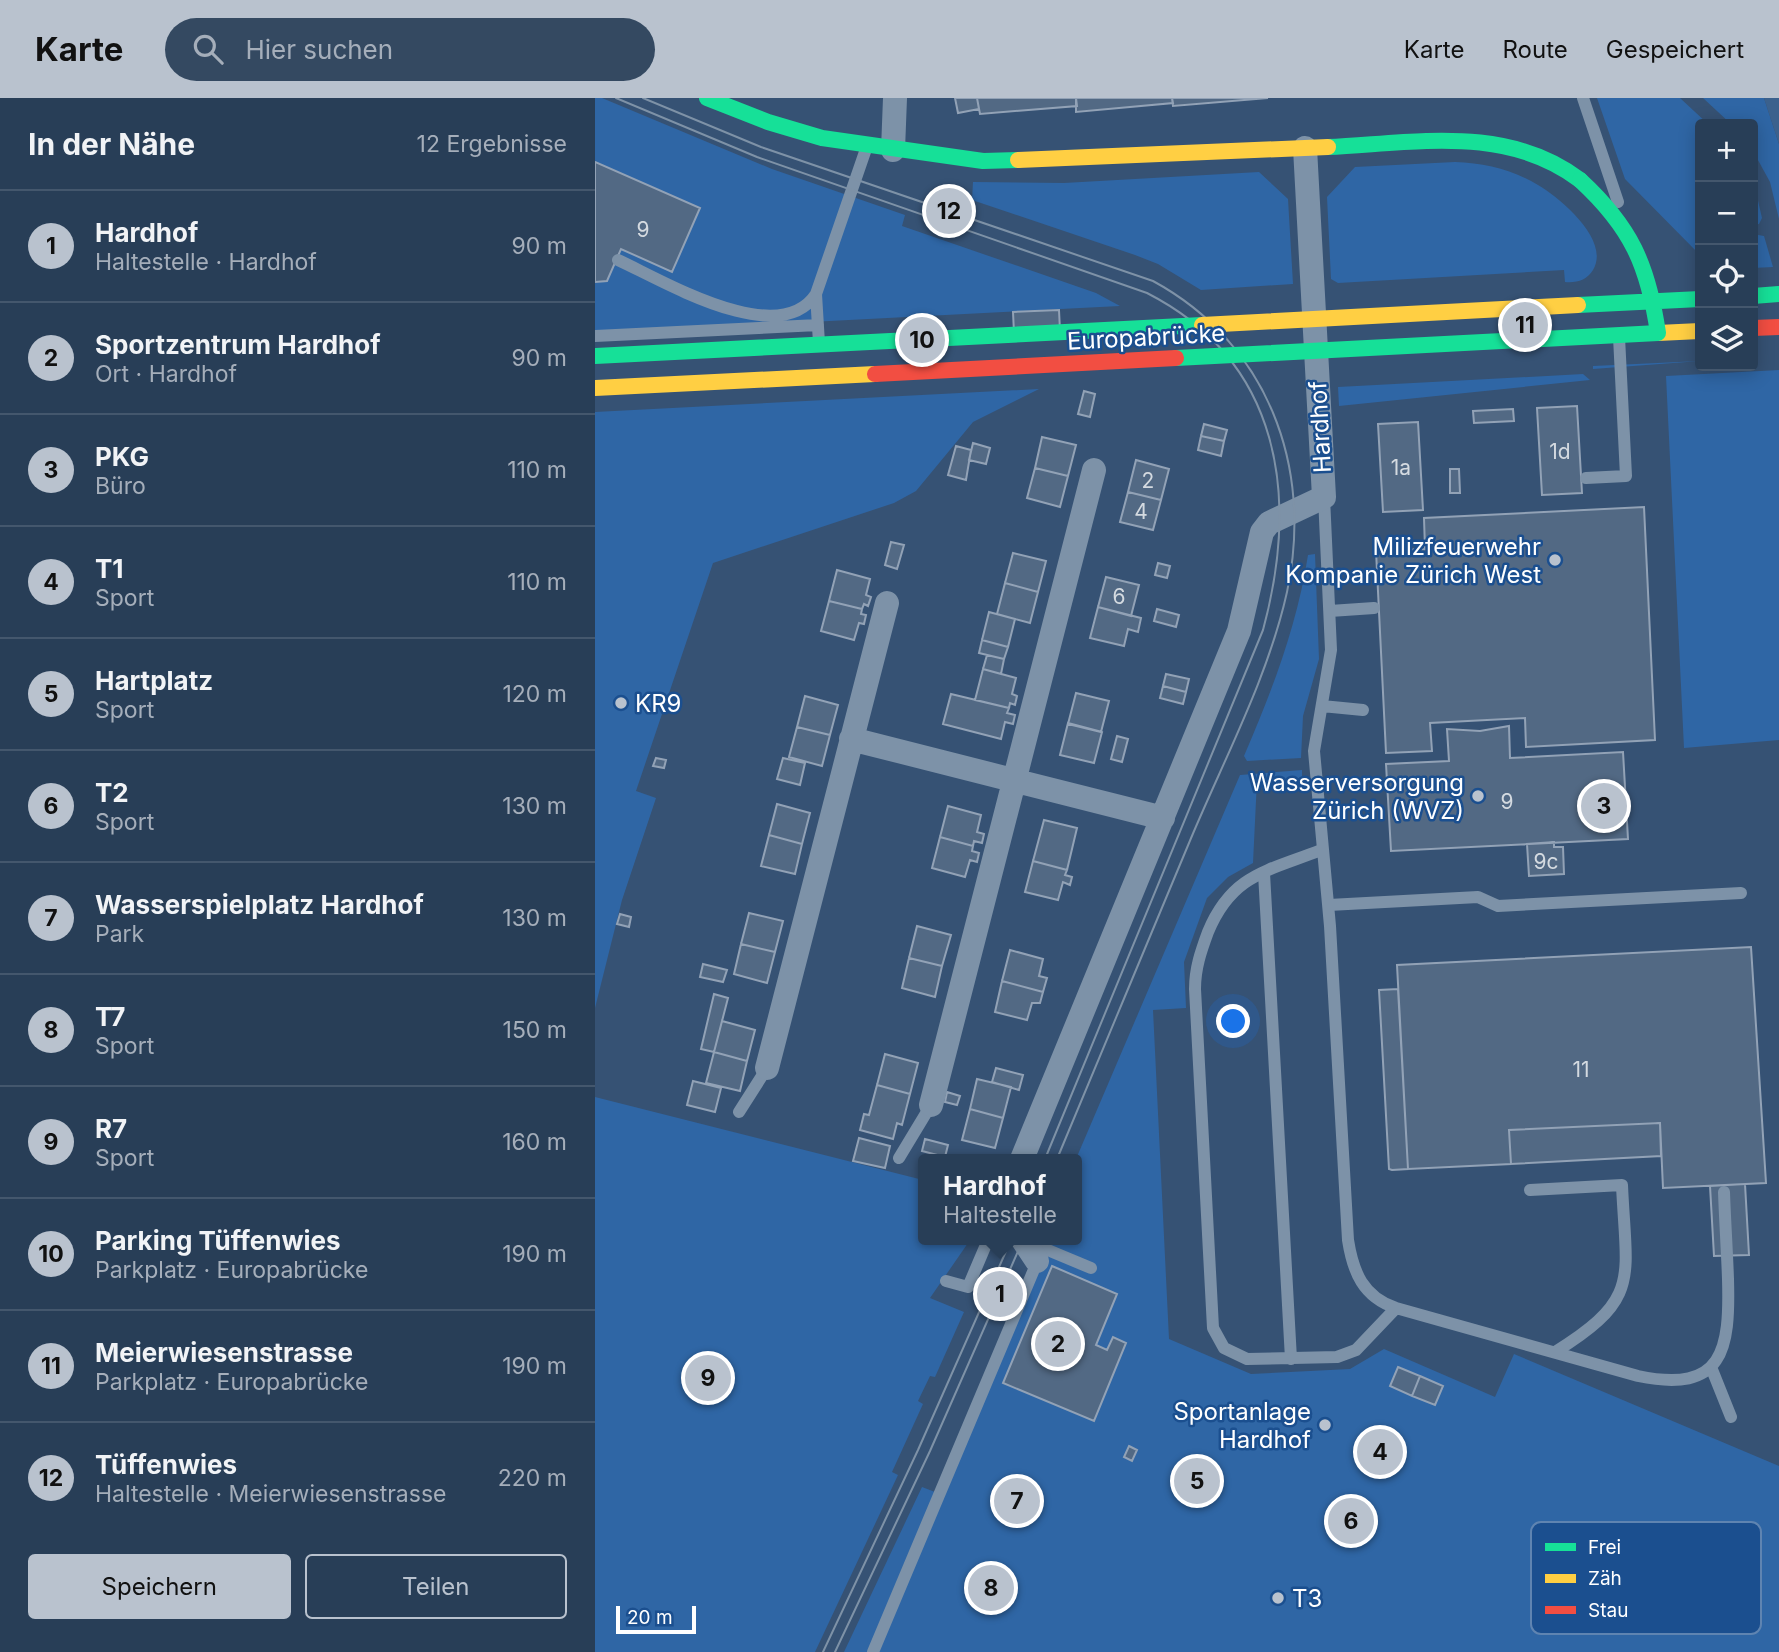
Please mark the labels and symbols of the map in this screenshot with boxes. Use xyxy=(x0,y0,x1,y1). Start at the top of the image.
pin: 12 xyxy=(926,185,972,237)
house number: 9 xyxy=(636,217,650,242)
pin: 11 xyxy=(1502,299,1548,351)
pin: 10 xyxy=(899,314,945,366)
street label: Europabrücke xyxy=(1066,318,1226,356)
street label: Hardhof xyxy=(1303,380,1337,474)
house number: 1d xyxy=(1549,439,1571,464)
house number: 1a xyxy=(1391,455,1411,480)
house number: 2 xyxy=(1142,468,1154,493)
house number: 4 xyxy=(1134,499,1148,524)
place label: Milizfeuerwehr Kompanie Zürich West xyxy=(1285,532,1541,589)
marker: Milizfeuerwehr Kompanie Zürich West xyxy=(1547,552,1563,568)
house number: 6 xyxy=(1112,584,1126,609)
place label: KR9 xyxy=(635,689,681,718)
marker: KR9 xyxy=(613,695,629,711)
place label: Wasserversorgung Zürich (WVZ) xyxy=(1250,768,1464,825)
pin: 3 xyxy=(1581,780,1627,832)
marker: Wasserversorgung Zürich (WVZ) xyxy=(1470,788,1486,804)
house number: 9 xyxy=(1500,789,1514,814)
house number: 9c xyxy=(1533,849,1559,874)
your location xyxy=(1216,1004,1250,1038)
house number: 11 xyxy=(1572,1057,1590,1082)
pin: 1 xyxy=(977,1268,1023,1320)
pin: 2 xyxy=(1035,1318,1081,1370)
pin: 9 xyxy=(685,1352,731,1404)
place label: Sportanlage Hardhof xyxy=(1173,1397,1311,1454)
marker: Sportanlage Hardhof xyxy=(1317,1417,1333,1433)
pin: 4 xyxy=(1357,1426,1403,1478)
pin: 5 xyxy=(1174,1455,1220,1507)
pin: 7 xyxy=(994,1475,1040,1527)
pin: 6 xyxy=(1328,1495,1374,1547)
legend xyxy=(1531,1522,1761,1634)
text: Frei xyxy=(1588,1536,1621,1559)
pin: 8 xyxy=(968,1562,1014,1614)
text: Zäh xyxy=(1588,1567,1622,1590)
place label: T3 xyxy=(1292,1584,1322,1613)
marker: T3 xyxy=(1270,1590,1286,1606)
text: Stau xyxy=(1588,1599,1628,1622)
scale bar xyxy=(616,1603,697,1635)

